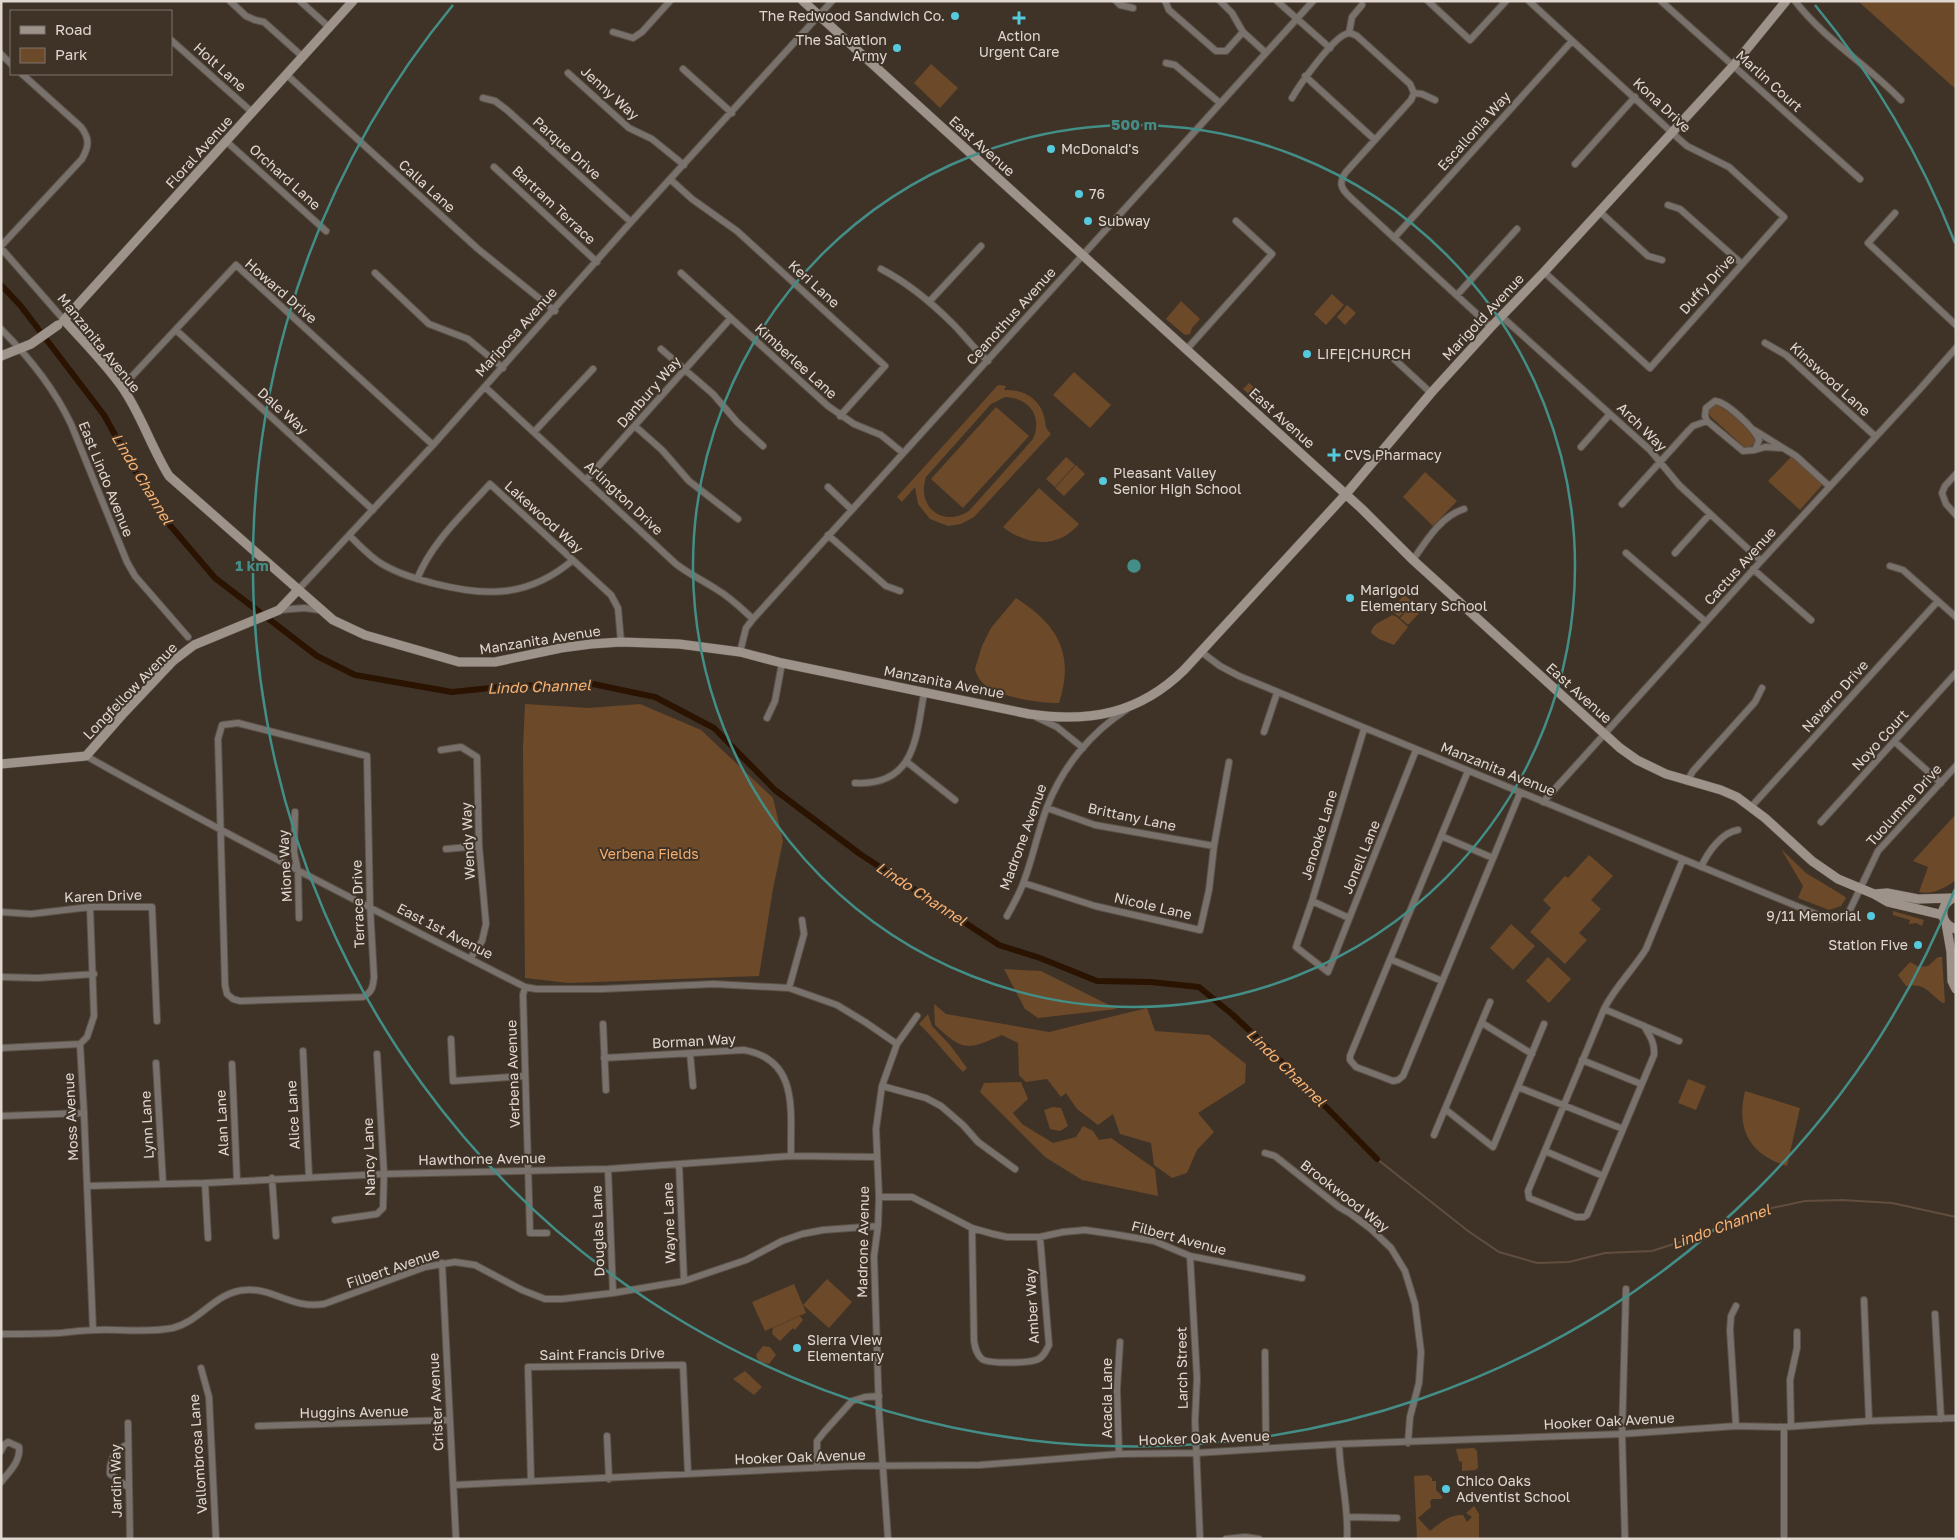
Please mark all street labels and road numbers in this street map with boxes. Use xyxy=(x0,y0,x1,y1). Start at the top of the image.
street label: Holt Lane xyxy=(190,39,250,95)
street label: Marlin Court xyxy=(1733,46,1806,115)
street label: Jenny Way xyxy=(578,62,643,123)
street label: Kona Drive xyxy=(1630,74,1695,136)
street label: Escallonia Way xyxy=(1434,87,1514,174)
street label: Floral Avenue xyxy=(162,112,236,191)
street label: East Avenue xyxy=(946,112,1019,179)
street label: Parque Drive xyxy=(530,113,605,183)
street label: Orchard Lane xyxy=(246,140,324,213)
street label: Calla Lane xyxy=(395,156,459,216)
street label: Bartram Terrace xyxy=(509,162,600,248)
street label: Duffy Drive xyxy=(1675,250,1738,317)
street label: Howard Drive xyxy=(242,255,321,327)
street label: Keri Lane xyxy=(785,256,843,311)
street label: Ceanothus Avenue xyxy=(962,263,1059,368)
street label: Marigold Avenue xyxy=(1438,270,1527,363)
street label: Mariposa Avenue xyxy=(471,283,560,380)
street label: Manzanita Avenue xyxy=(54,290,145,396)
street label: Kimberlee Lane xyxy=(752,319,841,402)
street label: Kinswood Lane xyxy=(1787,338,1874,419)
street label: Danbury Way xyxy=(613,352,684,431)
street label: Dale Way xyxy=(255,384,312,438)
street label: East Avenue xyxy=(1246,384,1319,451)
street label: Arch Way xyxy=(1614,399,1671,455)
street label: East Lindo Avenue xyxy=(76,419,137,539)
street label: Arlington Drive xyxy=(582,457,667,538)
street label: Lakewood Way xyxy=(501,477,587,557)
street label: Cactus Avenue xyxy=(1700,523,1779,608)
street label: Manzanita Avenue xyxy=(478,622,602,657)
street label: Longfellow Avenue xyxy=(79,639,180,743)
street label: Navarro Drive xyxy=(1798,656,1871,735)
street label: East Avenue xyxy=(1543,659,1616,726)
street label: Manzanita Avenue xyxy=(882,661,1006,702)
street label: Noyo Court xyxy=(1848,706,1911,774)
street label: Manzanita Avenue xyxy=(1438,738,1558,799)
street label: Tuolumne Drive xyxy=(1862,760,1945,849)
street label: Madrone Avenue xyxy=(995,781,1050,892)
street label: Jenooke Lane xyxy=(1297,788,1340,882)
street label: Brittany Lane xyxy=(1086,799,1178,834)
street label: Wendy Way xyxy=(457,802,478,880)
street label: Jonell Lane xyxy=(1338,817,1383,896)
street label: Mione Way xyxy=(274,829,295,903)
street label: Terrace Drive xyxy=(347,860,368,948)
street label: Karen Drive xyxy=(64,886,142,905)
street label: Nicole Lane xyxy=(1113,888,1194,923)
street label: East 1st Avenue xyxy=(394,899,496,962)
street label: Verbena Avenue xyxy=(502,1020,523,1128)
street label: Borman Way xyxy=(652,1030,737,1051)
street label: Moss Avenue xyxy=(60,1073,81,1162)
street label: Alice Lane xyxy=(282,1080,303,1150)
street label: Alan Lane xyxy=(211,1089,232,1157)
street label: Lynn Lane xyxy=(136,1091,157,1160)
street label: Nancy Lane xyxy=(359,1117,378,1197)
street label: Hawthorne Avenue xyxy=(418,1149,546,1168)
street label: Brookwood Way xyxy=(1298,1156,1393,1236)
street label: Wayne Lane xyxy=(659,1182,678,1264)
street label: Douglas Lane xyxy=(587,1185,608,1277)
street label: Madrone Avenue xyxy=(853,1186,872,1298)
street label: Filbert Avenue xyxy=(1130,1217,1228,1258)
street label: Filbert Avenue xyxy=(344,1244,442,1291)
street label: Amber Way xyxy=(1021,1268,1042,1344)
street label: Larch Street xyxy=(1172,1327,1191,1409)
street label: Saint Francis Drive xyxy=(539,1344,665,1363)
street label: Crister Avenue xyxy=(424,1353,447,1452)
street label: Acacia Lane xyxy=(1098,1358,1115,1438)
street label: Vallombrosa Lane xyxy=(185,1394,210,1514)
street label: Huggins Avenue xyxy=(299,1402,409,1421)
street label: Hooker Oak Avenue xyxy=(1543,1409,1675,1432)
street label: Hooker Oak Avenue xyxy=(1138,1427,1270,1448)
street label: Jardin Way xyxy=(106,1444,125,1518)
street label: Hooker Oak Avenue xyxy=(734,1446,866,1467)

